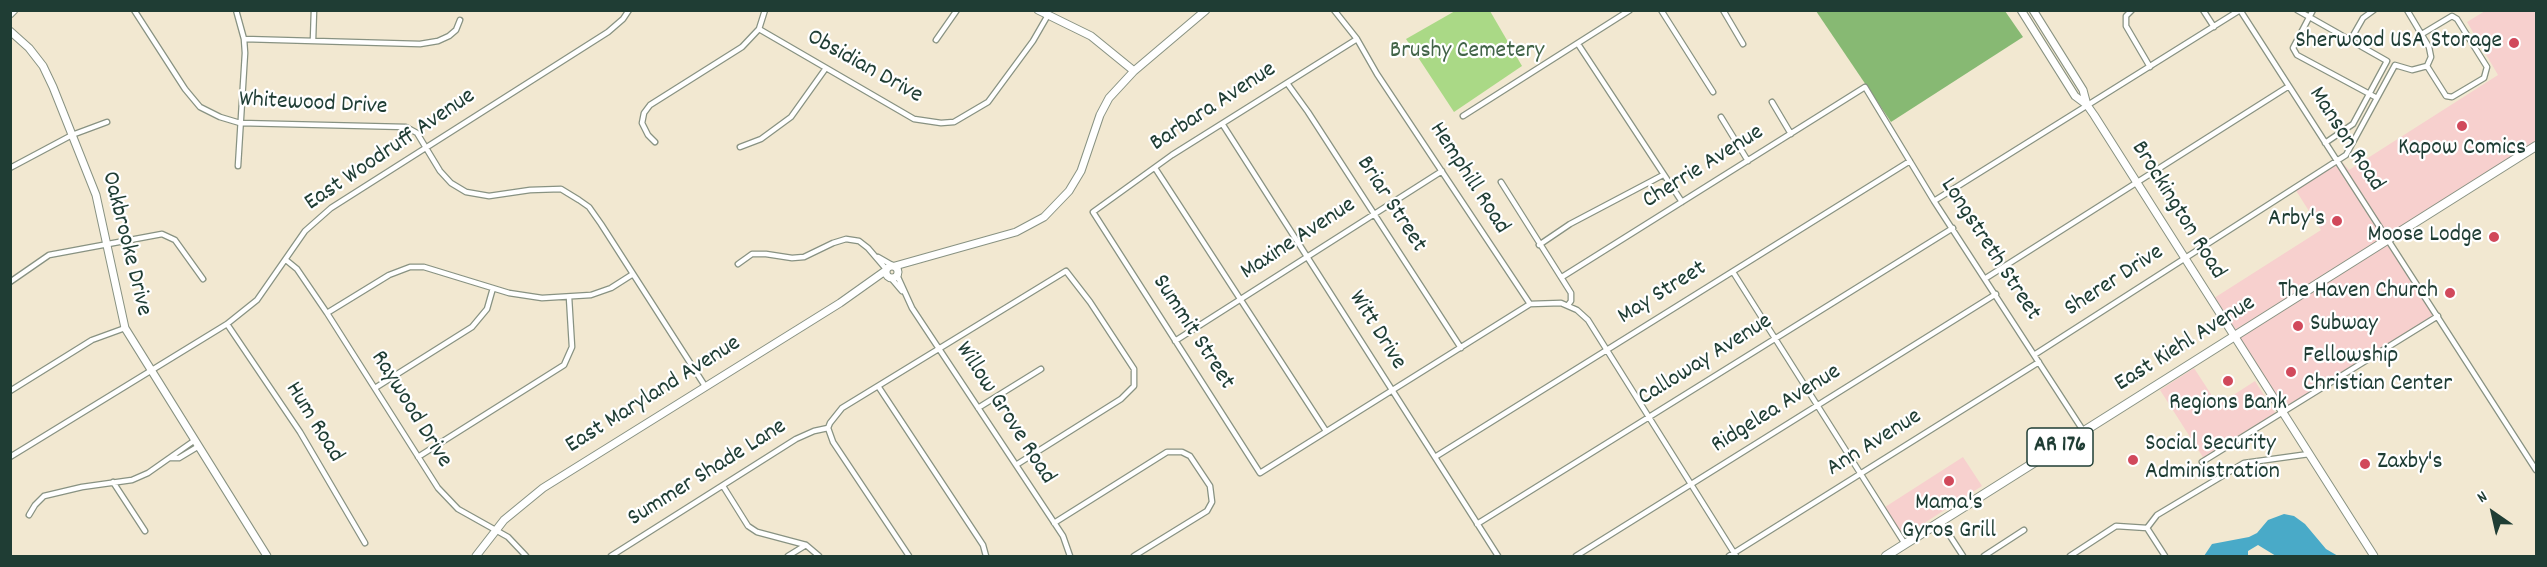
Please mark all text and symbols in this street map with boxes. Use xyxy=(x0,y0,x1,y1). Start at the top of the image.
street label: Obsidian Drive xyxy=(801,24,927,112)
place label: Sherwood USA Storage xyxy=(2295,29,2502,57)
marker: Sherwood USA Storage xyxy=(2507,36,2521,50)
park label: Brushy Cemetery xyxy=(1390,39,1544,67)
street label: Barbara Avenue xyxy=(1146,57,1282,159)
street label: Manson Road xyxy=(2301,82,2389,198)
street label: East Woodruff Avenue xyxy=(300,83,482,219)
street label: Whitewood Drive xyxy=(238,87,388,123)
street label: Hemphill Road xyxy=(1421,118,1515,240)
street label: Cherrie Avenue xyxy=(1638,119,1770,217)
marker: Kapow Comics xyxy=(2455,119,2469,133)
place label: Kapow Comics xyxy=(2398,136,2526,164)
street label: Brockington Road xyxy=(2123,137,2231,285)
street label: Briar Street xyxy=(1348,152,1432,258)
street label: Oakbrooke Drive xyxy=(93,169,157,319)
street label: Longstreth Street xyxy=(1932,173,2046,327)
street label: Maxine Avenue xyxy=(1236,192,1362,288)
place label: Arby's xyxy=(2268,207,2325,235)
marker: Arby's xyxy=(2330,214,2344,228)
place label: Moose Lodge xyxy=(2368,223,2482,251)
marker: Moose Lodge xyxy=(2487,230,2501,244)
street label: Sherer Drive xyxy=(2060,239,2170,325)
street label: May Street xyxy=(1613,256,1713,332)
street label: Summit Street xyxy=(1144,270,1240,396)
place label: The Haven Church xyxy=(2278,279,2438,307)
street label: Witt Drive xyxy=(1341,286,1411,376)
marker: The Haven Church xyxy=(2443,286,2457,300)
street label: East Kiehl Avenue xyxy=(2110,290,2262,400)
street label: Calloway Avenue xyxy=(1634,308,1778,414)
place label: Subway xyxy=(2310,312,2378,340)
marker: Subway xyxy=(2291,319,2305,333)
street label: East Maryland Avenue xyxy=(561,331,747,461)
street label: Willow Grove Road xyxy=(947,337,1061,491)
place label: Fellowship Christian Center xyxy=(2303,344,2452,400)
street label: Raywood Drive xyxy=(363,346,457,474)
street label: Ridgelea Avenue xyxy=(1707,359,1847,461)
marker: Fellowship Christian Center xyxy=(2284,365,2298,379)
marker: Regions Bank xyxy=(2221,374,2235,388)
street label: Hum Road xyxy=(277,377,349,469)
place label: Regions Bank xyxy=(2169,391,2287,419)
street label: Ann Avenue xyxy=(1822,404,1928,484)
street label: Summer Shade Lane xyxy=(623,414,793,534)
road number: AR 176 xyxy=(2027,428,2093,466)
place label: Social Security Administration xyxy=(2145,432,2280,488)
place label: Zaxby's xyxy=(2377,450,2443,478)
marker: Social Security Administration xyxy=(2126,453,2140,467)
marker: Zaxby's xyxy=(2358,457,2372,471)
marker: Mama's Gyros Grill xyxy=(1942,474,1956,488)
north arrow xyxy=(2463,483,2523,543)
text: N xyxy=(2473,486,2492,509)
place label: Mama's Gyros Grill xyxy=(1902,491,1996,547)

